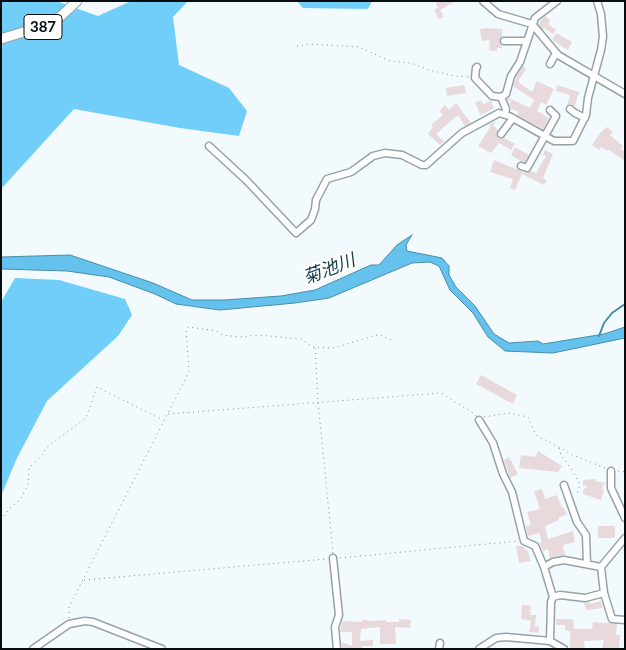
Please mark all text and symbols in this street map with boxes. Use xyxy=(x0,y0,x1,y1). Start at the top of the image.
road number: 387 xyxy=(24,15,62,40)
water label: 菊池川 xyxy=(300,249,358,289)

